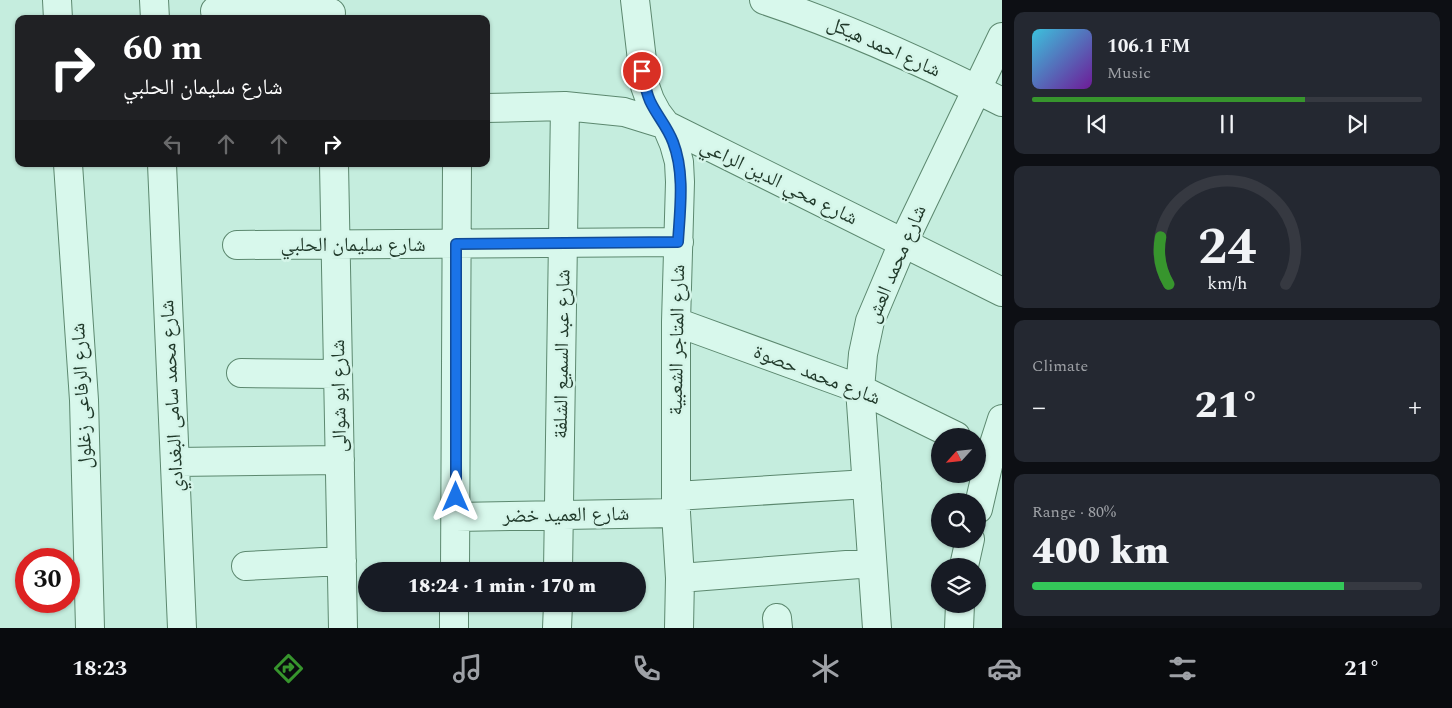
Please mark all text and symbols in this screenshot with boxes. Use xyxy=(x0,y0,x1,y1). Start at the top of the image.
street label: شارع احمد هيكل xyxy=(822,9,946,85)
text: 60 m xyxy=(123,22,203,75)
text: 106.1 FM xyxy=(1107,32,1190,61)
icon: right xyxy=(40,35,105,100)
pin xyxy=(621,50,663,92)
icon: arrive xyxy=(628,57,656,85)
text: Music xyxy=(1107,61,1151,85)
text: شارع سليمان الحلبي xyxy=(123,71,283,104)
icon: previous xyxy=(1083,110,1111,138)
icon: pause xyxy=(1213,110,1241,138)
icon: next xyxy=(1343,110,1371,138)
icon: left xyxy=(159,130,187,158)
icon: ahead xyxy=(212,130,240,158)
icon: ahead xyxy=(265,130,293,158)
icon: right xyxy=(318,130,346,158)
street label: شارع محي الدين الراعي xyxy=(695,131,863,233)
street label: شارع محمد العش xyxy=(858,200,934,328)
text: 24 xyxy=(1198,208,1256,287)
street label: شارع سليمان الحلبي xyxy=(280,230,426,260)
street label: شارع المتاجر الشعبية xyxy=(661,264,693,416)
street label: شارع عبد السميع الشلفة xyxy=(546,269,578,439)
text: km/h xyxy=(1207,270,1247,297)
street label: شارع محمد سامى البغدادي xyxy=(152,299,192,493)
street label: شارع الرفاعى زغلول xyxy=(63,322,101,470)
street label: شارع محمد حصوة xyxy=(749,337,885,413)
street label: شارع ابو شوالى xyxy=(323,339,355,453)
text: Climate xyxy=(1032,354,1088,378)
text: 21° xyxy=(1195,377,1259,435)
text: − xyxy=(1032,386,1046,429)
text: + xyxy=(1408,386,1422,429)
north arrow xyxy=(931,428,986,482)
map controls xyxy=(931,428,986,613)
position arrow xyxy=(429,470,481,522)
button: search xyxy=(931,493,986,548)
street label: شارع العميد خضر xyxy=(501,499,630,531)
text: Range · 80% xyxy=(1032,500,1116,524)
text: 400 km xyxy=(1032,523,1169,581)
speed limit sign: 30 xyxy=(15,548,80,613)
button: layers xyxy=(931,558,986,613)
text: 18:24 · 1 min · 170 m xyxy=(408,572,596,601)
icon: directions xyxy=(271,651,306,686)
icon: music xyxy=(450,651,485,686)
icon: phone xyxy=(629,651,664,686)
icon: climate xyxy=(808,651,843,686)
icon: car xyxy=(987,651,1022,686)
icon: filters xyxy=(1165,651,1200,686)
text: 18:23 xyxy=(72,652,127,685)
text: 21° xyxy=(1344,652,1380,685)

